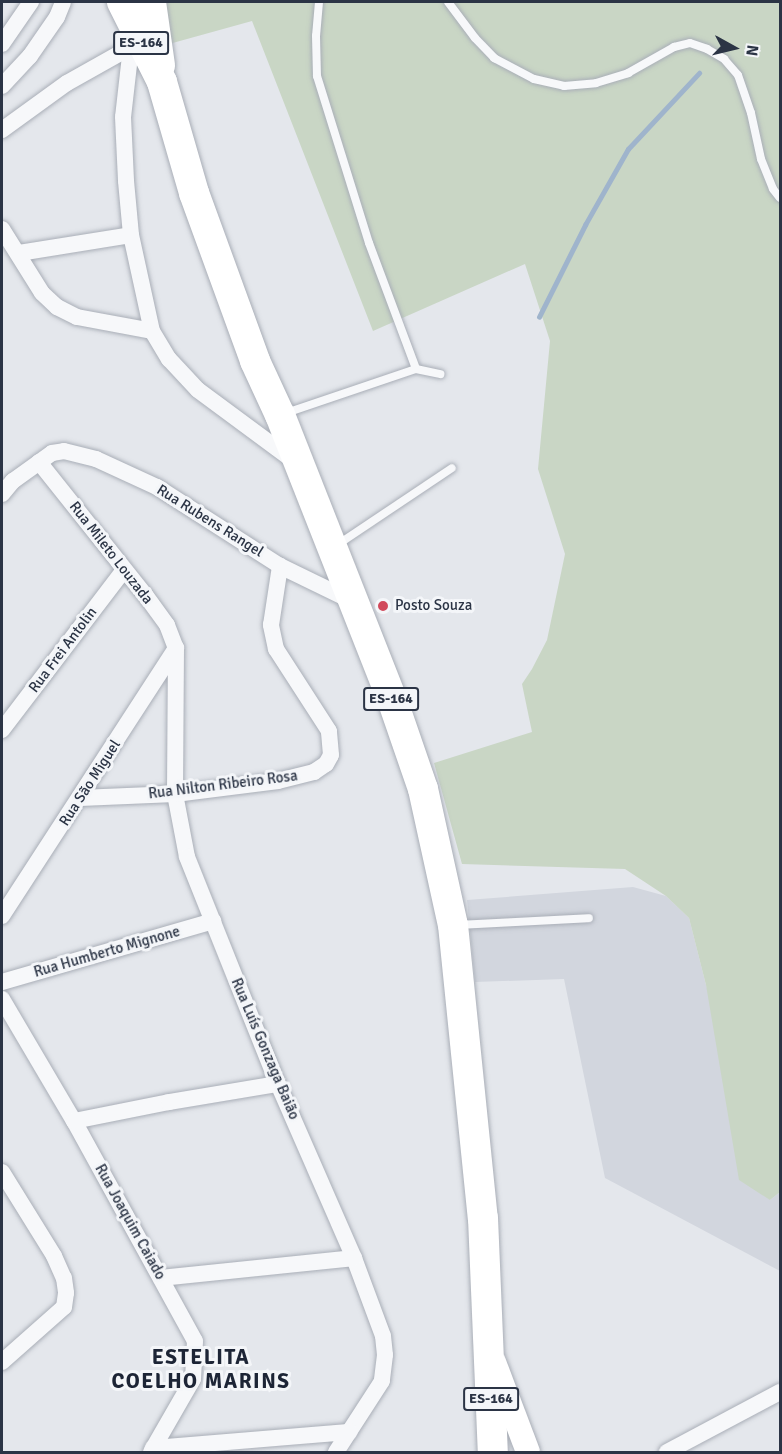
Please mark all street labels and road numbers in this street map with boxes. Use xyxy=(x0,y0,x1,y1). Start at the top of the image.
road number: ES-164 xyxy=(112,32,170,54)
street label: Rua Rubens Rangel xyxy=(153,481,267,561)
street label: Rua Mileto Louzada xyxy=(65,498,157,608)
street label: Rua Frei Antolin xyxy=(25,604,101,696)
road number: ES-164 xyxy=(362,688,420,710)
street label: Rua São Miguel xyxy=(56,737,124,829)
street label: Rua Nilton Ribeiro Rosa xyxy=(147,767,299,803)
street label: Rua Humberto Mignone xyxy=(32,922,182,982)
street label: Rua Luís Gonzaga Baião xyxy=(227,975,303,1123)
street label: Rua Joaquim Caiado xyxy=(91,1161,169,1283)
road number: ES-164 xyxy=(462,1388,520,1410)

